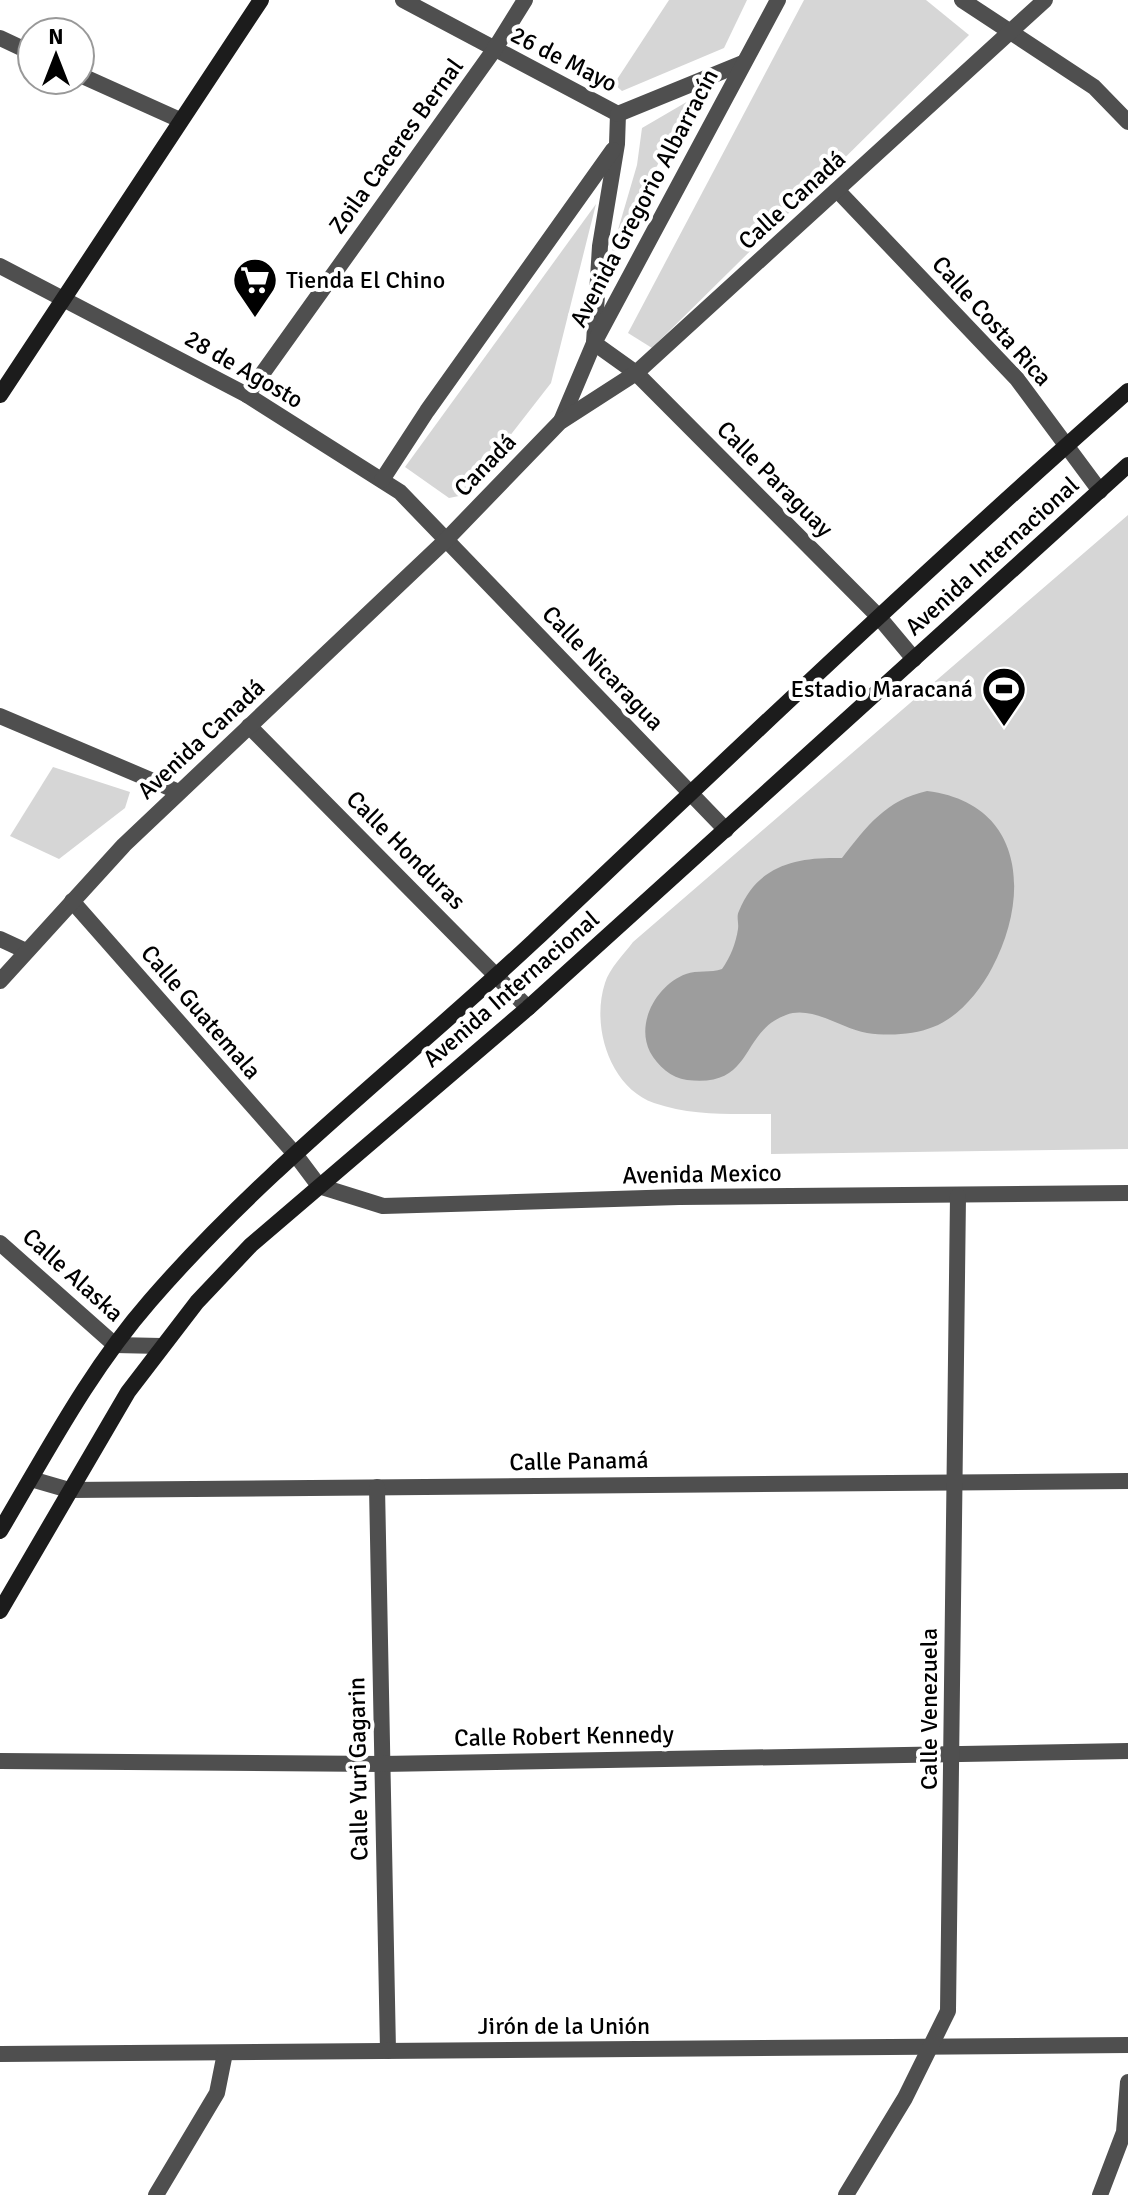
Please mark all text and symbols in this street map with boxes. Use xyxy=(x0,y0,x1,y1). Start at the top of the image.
north arrow xyxy=(16,16,96,96)
street label: 26 de Mayo xyxy=(506,19,622,99)
text: N xyxy=(48,23,64,50)
street label: Zoila Caceres Bernal xyxy=(322,52,470,240)
street label: Avenida Gregorio Albarracín xyxy=(563,64,725,332)
street label: Calle Canadá xyxy=(732,144,852,256)
street label: Calle Costa Rica xyxy=(926,250,1058,392)
supermarket icon: Tienda El Chino xyxy=(231,256,279,319)
place label: Tienda El Chino xyxy=(286,265,445,295)
street label: 28 de Agosto xyxy=(179,323,309,415)
street label: Calle Paraguay xyxy=(711,415,839,543)
street label: Canadá xyxy=(448,427,522,503)
street label: Avenida Internacional xyxy=(899,470,1085,642)
street label: Calle Nicaragua xyxy=(536,599,670,737)
sports icon: Estadio Maracaná xyxy=(980,665,1028,728)
street label: Avenida Canadá xyxy=(131,672,271,806)
place label: Estadio Maracaná xyxy=(791,674,973,704)
street label: Calle Honduras xyxy=(340,784,472,916)
street label: Avenida Internacional xyxy=(417,904,605,1074)
street label: Calle Guatemala xyxy=(134,939,268,1085)
street label: Avenida Mexico xyxy=(622,1158,782,1190)
street label: Calle Alaska xyxy=(16,1222,130,1328)
street label: Calle Panamá xyxy=(509,1445,649,1477)
street label: Calle Venezuela xyxy=(914,1628,944,1790)
street label: Calle Yuri Gagarin xyxy=(341,1677,375,1861)
street label: Calle Robert Kennedy xyxy=(454,1719,674,1753)
street label: Jirón de la Unión xyxy=(478,2011,650,2041)

